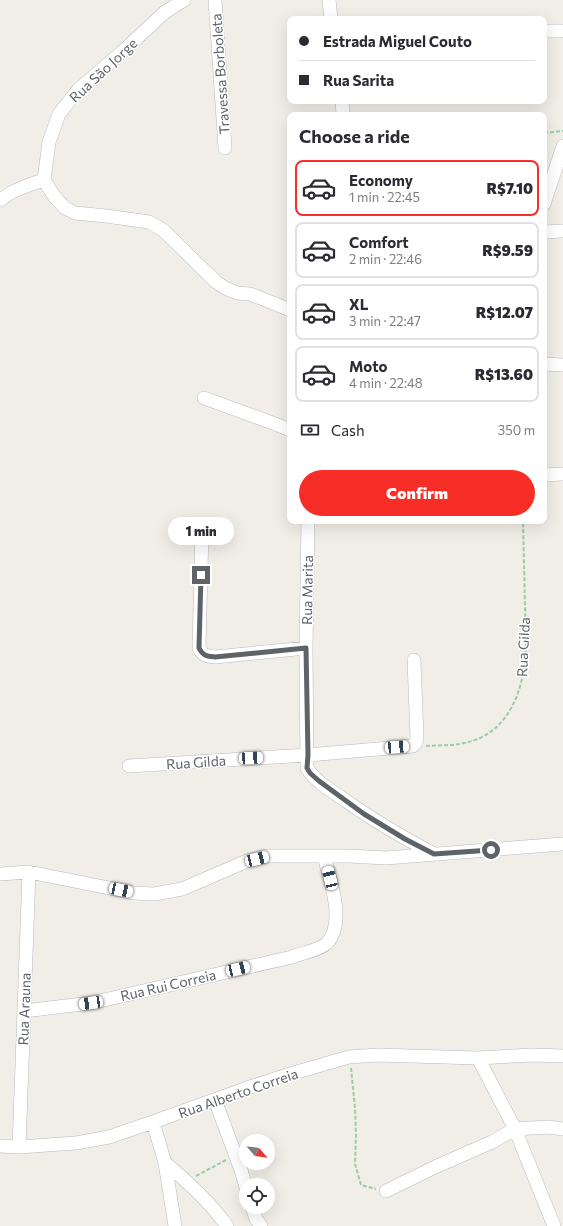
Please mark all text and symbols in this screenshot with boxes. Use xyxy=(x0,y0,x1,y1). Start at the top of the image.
street label: Travessa Borboleta xyxy=(207,13,233,135)
text: Estrada Miguel Couto xyxy=(323,32,472,50)
street label: Rua São Jorge xyxy=(66,34,140,106)
text: Rua Sarita xyxy=(323,71,394,89)
text: Choose a ride xyxy=(299,125,410,147)
icon: car xyxy=(301,170,337,206)
text: Economy xyxy=(349,171,413,189)
text: R$7.10 xyxy=(486,179,533,197)
text: 1 min · 22:45 xyxy=(349,189,420,205)
icon: car xyxy=(301,232,337,268)
text: Comfort xyxy=(349,233,409,251)
text: R$9.59 xyxy=(482,241,533,259)
text: 2 min · 22:46 xyxy=(349,251,422,267)
icon: car xyxy=(301,294,337,330)
text: XL xyxy=(349,295,368,313)
text: R$12.07 xyxy=(476,303,533,321)
text: 3 min · 22:47 xyxy=(349,313,421,329)
icon: car xyxy=(301,356,337,392)
text: Moto xyxy=(349,357,388,375)
text: R$13.60 xyxy=(475,365,533,383)
text: 4 min · 22:48 xyxy=(349,375,423,391)
icon: cash xyxy=(299,419,321,441)
text: Cash xyxy=(331,421,365,439)
text: 350 m xyxy=(498,422,535,438)
button: Confirm xyxy=(299,470,535,516)
callout: 1 min xyxy=(168,517,234,545)
text: 1 min xyxy=(185,523,217,539)
street label: Rua Marita xyxy=(298,555,316,625)
route end xyxy=(192,566,210,584)
street label: Rua Gilda xyxy=(513,617,533,677)
car xyxy=(385,740,409,754)
street label: Rua Gilda xyxy=(166,751,226,773)
car xyxy=(239,751,263,765)
route start xyxy=(482,841,500,859)
car xyxy=(244,850,270,868)
car xyxy=(321,865,339,891)
car xyxy=(108,882,134,898)
car xyxy=(225,960,251,978)
street label: Rua Rui Correia xyxy=(118,966,218,1004)
street label: Rua Arauna xyxy=(14,972,34,1046)
car xyxy=(78,995,104,1011)
street label: Rua Alberto Correia xyxy=(176,1065,300,1121)
north arrow xyxy=(239,1134,275,1170)
map controls xyxy=(239,1134,275,1214)
button: locate xyxy=(239,1178,275,1214)

